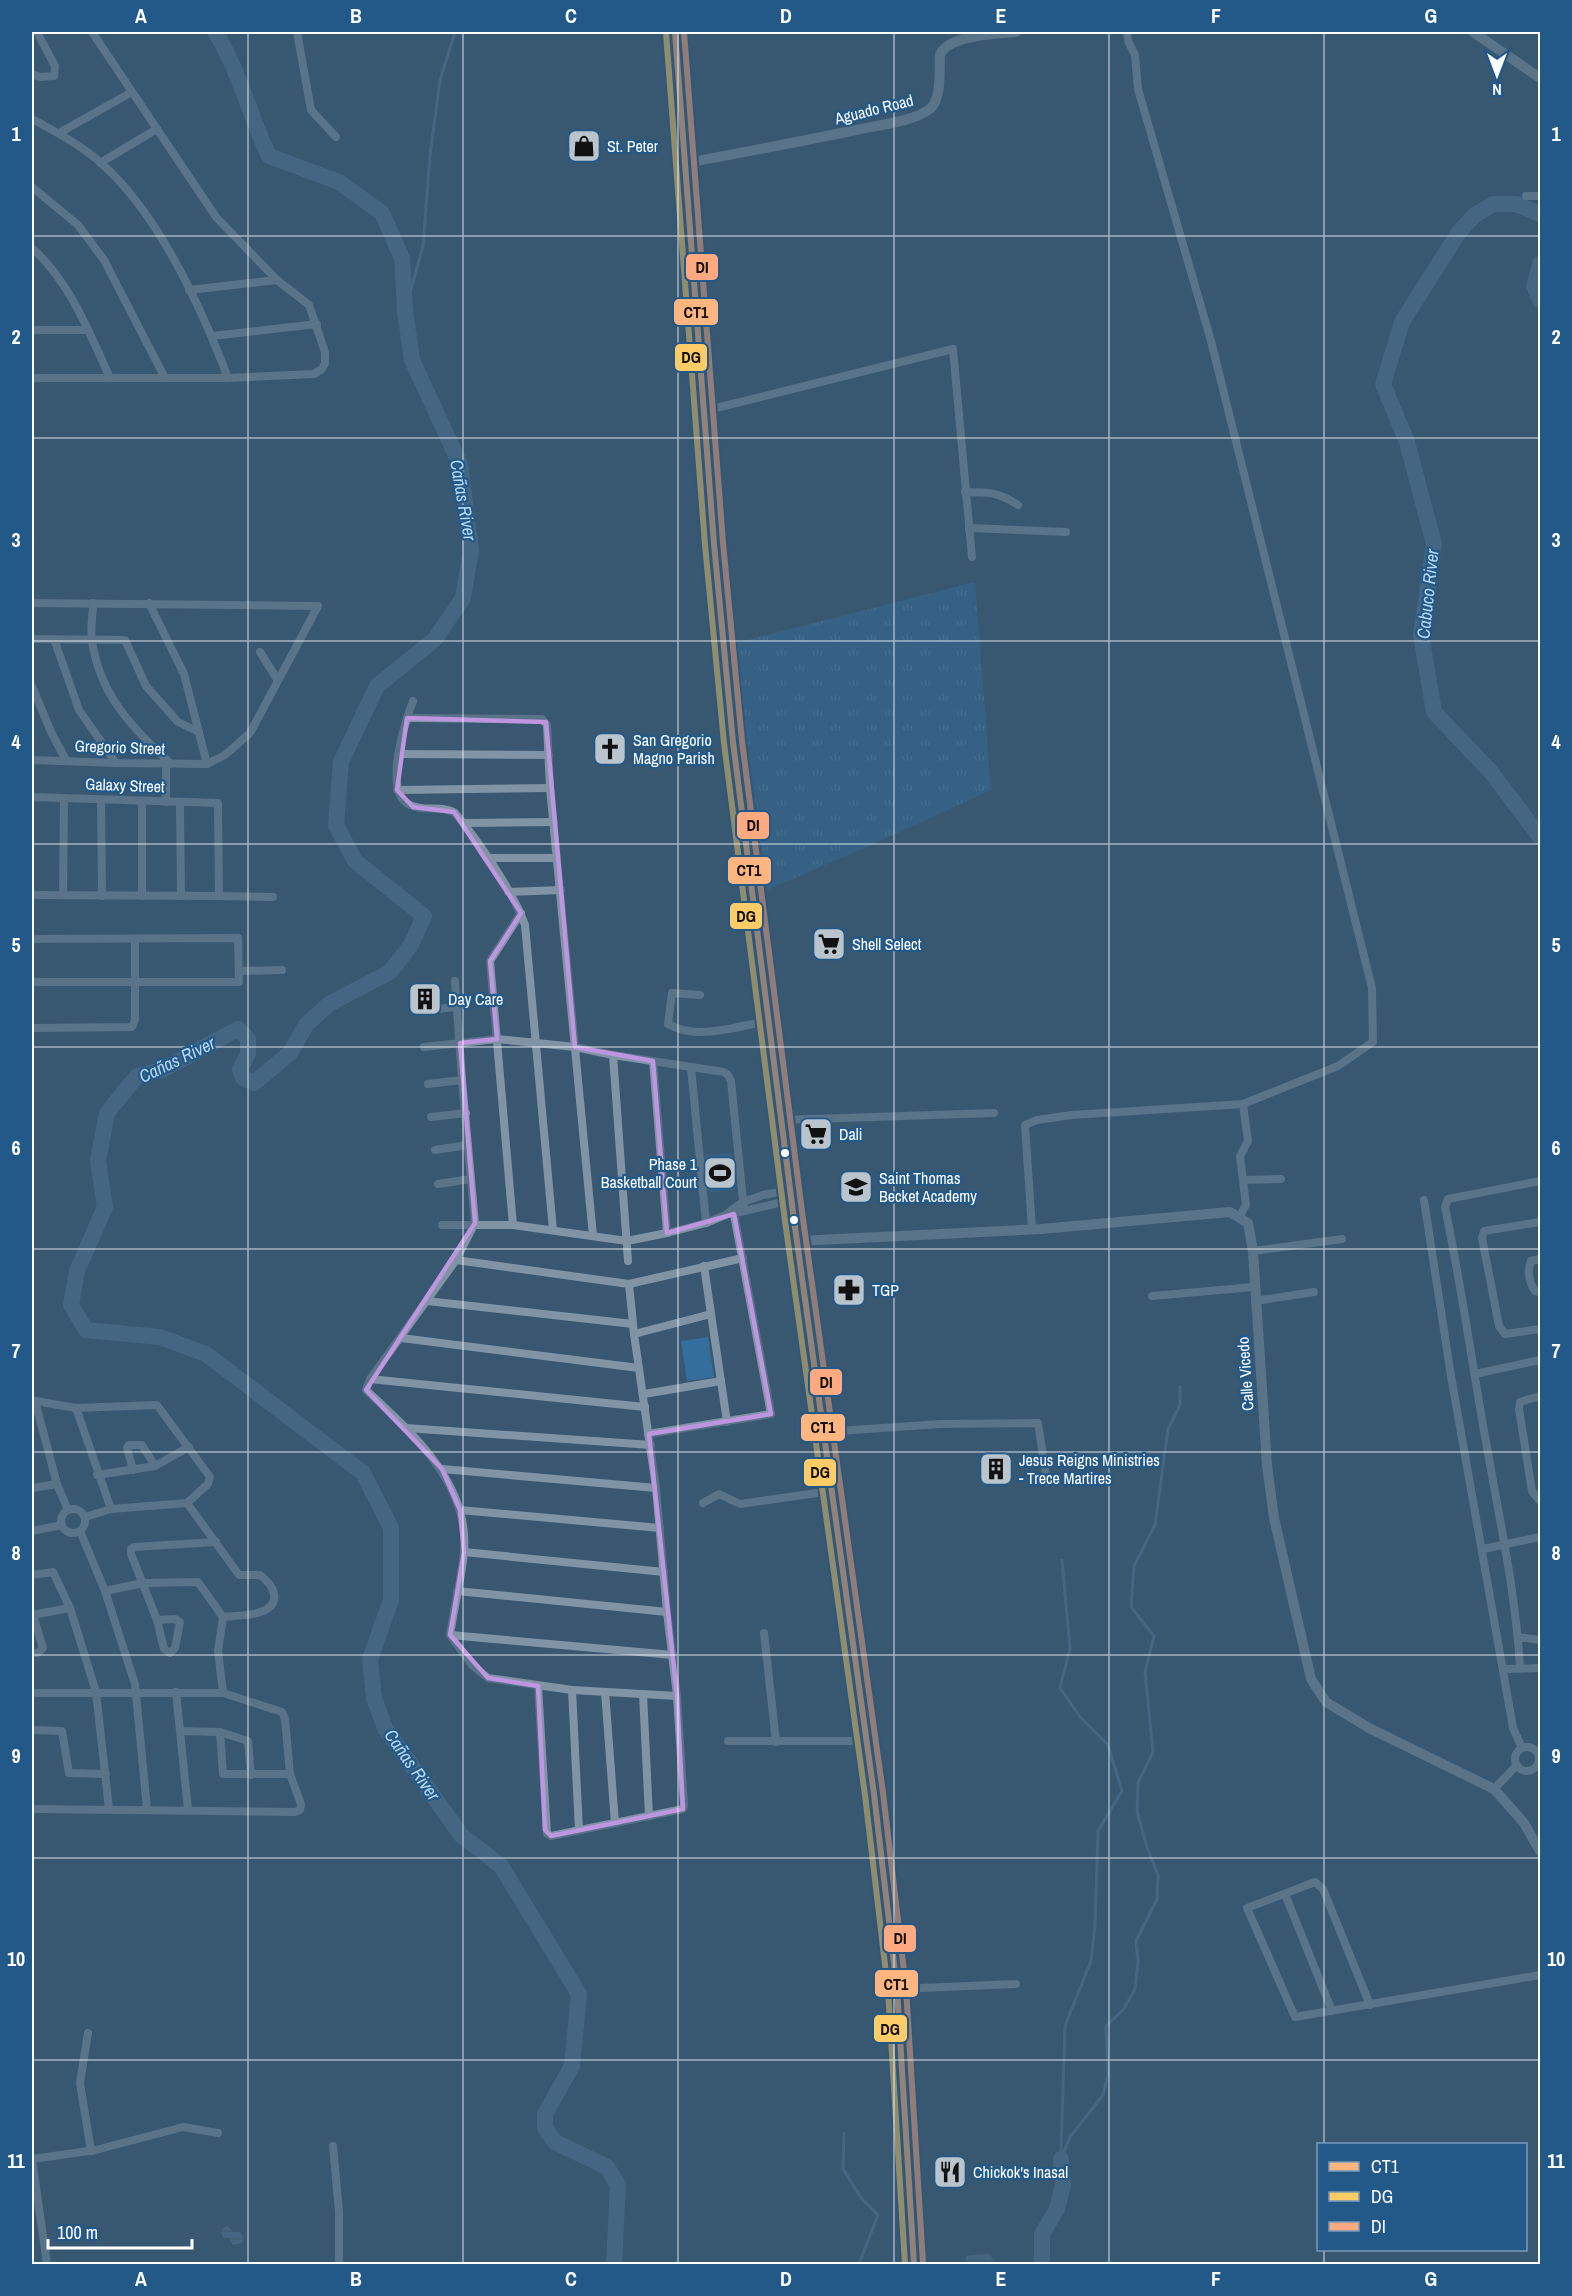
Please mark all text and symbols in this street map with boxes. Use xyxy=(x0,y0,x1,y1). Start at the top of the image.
text: A xyxy=(135,2,147,29)
text: B xyxy=(350,2,362,29)
text: C xyxy=(565,2,577,29)
text: D xyxy=(780,2,792,29)
text: E xyxy=(996,2,1007,29)
text: F xyxy=(1211,2,1221,29)
text: G xyxy=(1425,2,1437,29)
north arrow xyxy=(1467,45,1527,105)
text: N xyxy=(1492,79,1502,101)
street label: Aguado Road xyxy=(831,89,916,130)
text: 1 xyxy=(11,120,21,147)
text: 1 xyxy=(1551,120,1561,147)
shop icon: St. Peter xyxy=(566,128,602,164)
place label: St. Peter xyxy=(607,135,659,157)
line badge: DI xyxy=(685,253,719,281)
text: DI xyxy=(695,256,709,278)
line badge: CT1 xyxy=(673,298,719,326)
text: CT1 xyxy=(684,301,709,323)
text: 2 xyxy=(11,323,21,350)
text: 2 xyxy=(1551,323,1561,350)
line badge: DG xyxy=(674,343,708,372)
text: DG xyxy=(681,346,701,368)
water label: Cañas River xyxy=(444,457,483,544)
text: 3 xyxy=(11,526,21,553)
text: 3 xyxy=(1551,526,1561,553)
water label: Cabuco River xyxy=(1410,547,1445,640)
text: 4 xyxy=(11,728,21,755)
text: 4 xyxy=(1551,728,1561,755)
place label: San Gregorio Magno Parish xyxy=(633,729,715,769)
church icon: San Gregorio Magno Parish xyxy=(592,731,628,767)
street label: Gregorio Street xyxy=(74,734,166,760)
street label: Galaxy Street xyxy=(85,773,165,797)
line badge: DI xyxy=(736,811,770,840)
text: DI xyxy=(746,814,760,836)
line badge: CT1 xyxy=(727,856,772,885)
text: CT1 xyxy=(737,859,762,881)
line badge: DG xyxy=(729,902,763,930)
text: DG xyxy=(736,905,756,927)
supermarket icon: Shell Select xyxy=(811,926,847,962)
text: 5 xyxy=(11,931,21,958)
text: 5 xyxy=(1551,931,1561,958)
place label: Shell Select xyxy=(852,933,922,955)
building icon: Day Care xyxy=(407,981,443,1017)
place label: Day Care xyxy=(448,988,503,1010)
water label: Cañas River xyxy=(134,1030,220,1089)
supermarket icon: Dali xyxy=(798,1116,834,1152)
place label: Dali xyxy=(839,1123,862,1145)
text: 6 xyxy=(11,1134,21,1161)
text: 6 xyxy=(1551,1134,1561,1161)
unlabelled marker xyxy=(779,1147,791,1159)
place label: Phase 1 Basketball Court xyxy=(601,1153,698,1193)
sports icon: Phase 1 Basketball Court xyxy=(702,1155,738,1191)
place label: Saint Thomas Becket Academy xyxy=(879,1167,977,1207)
school or university icon: Saint Thomas Becket Academy xyxy=(838,1169,874,1205)
unlabelled marker xyxy=(788,1214,800,1226)
pharmacy icon: TGP xyxy=(831,1272,867,1308)
place label: TGP xyxy=(872,1279,899,1301)
street label: Calle Vicedo xyxy=(1231,1336,1259,1412)
text: 7 xyxy=(11,1337,21,1364)
text: 7 xyxy=(1551,1337,1561,1364)
line badge: DI xyxy=(809,1368,843,1396)
text: DI xyxy=(819,1371,833,1393)
line badge: CT1 xyxy=(800,1413,846,1442)
text: CT1 xyxy=(811,1416,836,1438)
place label: Jesus Reigns Ministries - Trece Martires xyxy=(1019,1449,1160,1489)
building icon: Jesus Reigns Ministries - Trece Martires xyxy=(978,1451,1014,1487)
line badge: DG xyxy=(803,1458,837,1487)
text: DG xyxy=(810,1461,830,1483)
text: 8 xyxy=(11,1539,21,1566)
text: 8 xyxy=(1551,1539,1561,1566)
water label: Cañas River xyxy=(379,1724,447,1806)
text: 9 xyxy=(11,1742,21,1769)
text: 9 xyxy=(1551,1742,1561,1769)
line badge: DI xyxy=(883,1924,917,1953)
text: DI xyxy=(893,1927,907,1949)
text: 10 xyxy=(7,1945,25,1972)
text: 10 xyxy=(1547,1945,1565,1972)
line badge: CT1 xyxy=(874,1969,919,1998)
text: CT1 xyxy=(884,1973,909,1995)
line badge: DG xyxy=(873,2014,908,2043)
text: DG xyxy=(880,2018,900,2040)
legend xyxy=(1317,2143,1527,2251)
text: 11 xyxy=(7,2147,26,2174)
text: 11 xyxy=(1547,2147,1566,2174)
restaurant icon: Chickok's Inasal xyxy=(932,2154,968,2190)
text: CT1 xyxy=(1371,2154,1400,2179)
place label: Chickok's Inasal xyxy=(973,2161,1068,2183)
text: DG xyxy=(1371,2184,1393,2209)
scale bar xyxy=(48,2212,192,2250)
text: DI xyxy=(1371,2214,1386,2239)
text: 100 m xyxy=(57,2220,98,2245)
text: A xyxy=(135,2265,147,2292)
text: B xyxy=(350,2265,362,2292)
text: C xyxy=(565,2265,577,2292)
text: D xyxy=(780,2265,792,2292)
text: E xyxy=(996,2265,1007,2292)
text: F xyxy=(1211,2265,1221,2292)
text: G xyxy=(1425,2265,1437,2292)

